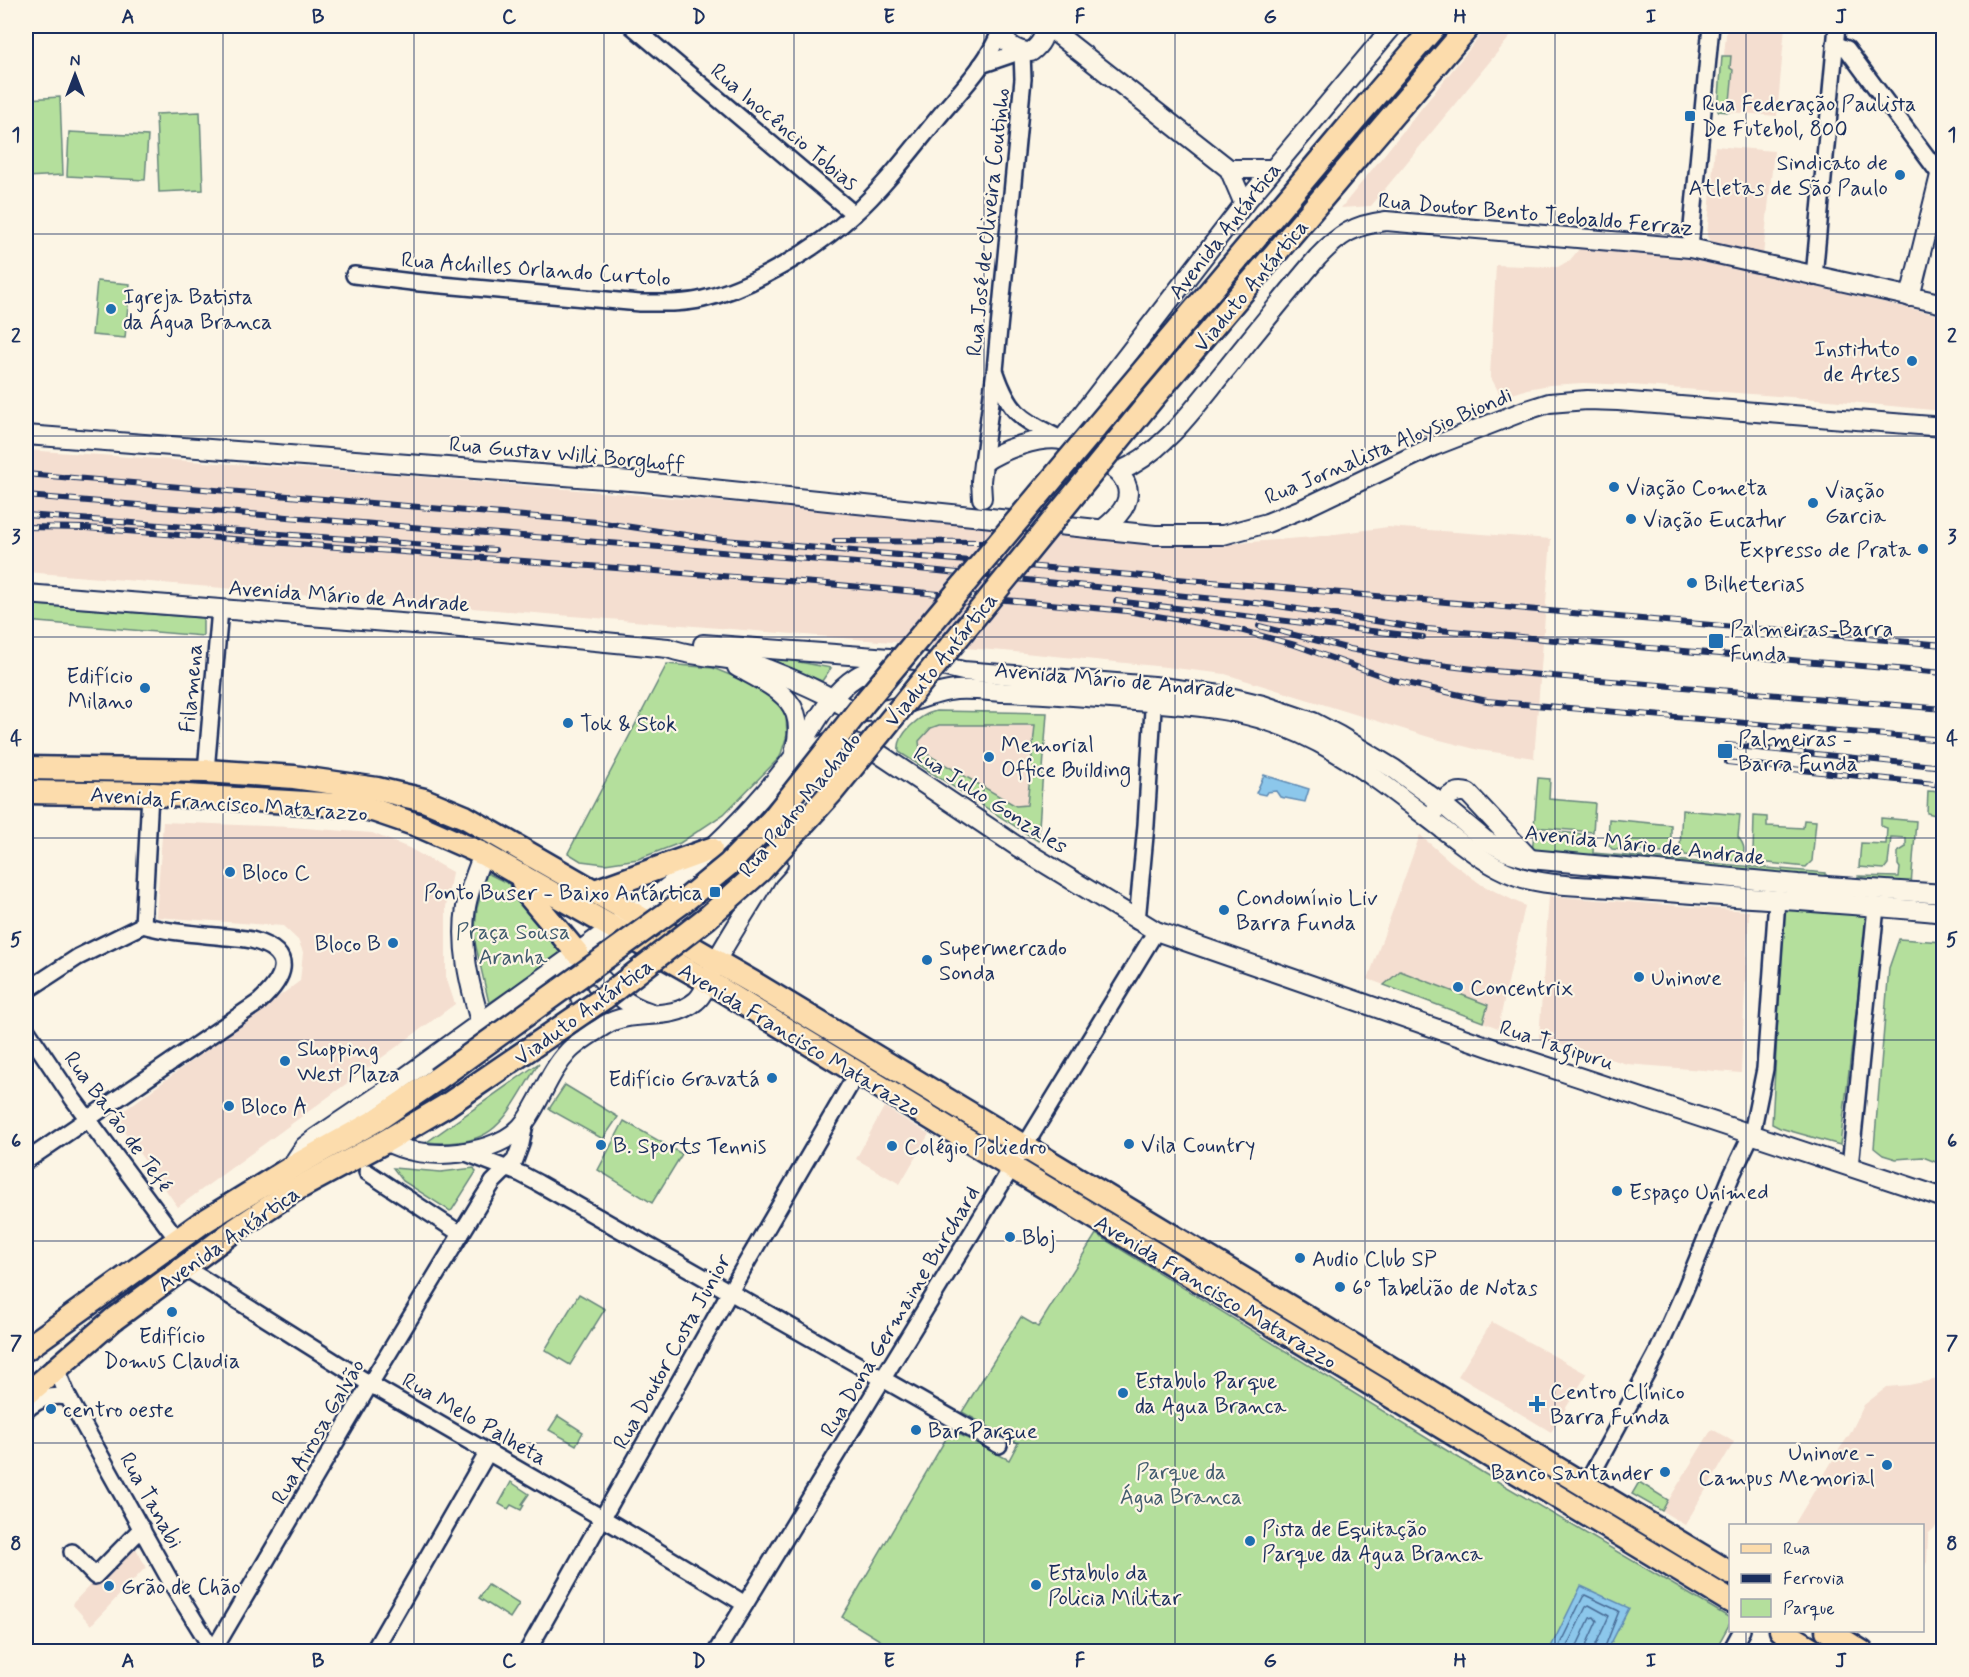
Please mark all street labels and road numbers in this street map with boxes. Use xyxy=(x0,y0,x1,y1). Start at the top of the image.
street label: Rua Inocêncio Tobias xyxy=(704,57,864,198)
street label: Rua José de Oliveira Coutinho xyxy=(961,87,1017,358)
street label: Avenida Antártica xyxy=(1163,157,1288,306)
street label: Rua Doutor Bento Teobaldo Ferraz xyxy=(1377,187,1695,243)
street label: Viaduto Antártica xyxy=(1188,214,1315,359)
street label: Rua Achilles Orlando Curtolo xyxy=(400,247,672,293)
street label: Rua Jornalista Aloysio Biondi xyxy=(1261,382,1517,512)
street label: Rua Gustav Willi Borghoff xyxy=(447,431,686,482)
street label: Avenida Mário de Andrade xyxy=(227,575,470,619)
street label: Viaduto Antártica xyxy=(879,587,1005,733)
street label: Filamena xyxy=(174,643,210,734)
street label: Avenida Mário de Andrade xyxy=(993,657,1236,705)
street label: Rua Pedro Machado xyxy=(733,727,868,884)
street label: Rua Julio Gonzales xyxy=(907,740,1073,861)
street label: Avenida Francisco Matarazzo xyxy=(89,781,369,829)
street label: Avenida Mário de Andrade xyxy=(1523,819,1766,873)
street label: Viaduto Antártica xyxy=(509,953,659,1073)
street label: Avenida Francisco Matarazzo xyxy=(673,957,925,1124)
street label: Rua Tagipuru xyxy=(1495,1014,1617,1080)
street label: Rua Barão de Tefé xyxy=(57,1046,178,1198)
street label: Avenida Antártica xyxy=(153,1180,306,1299)
street label: Rua Dona Germaine Burchard xyxy=(815,1181,987,1443)
street label: Avenida Francisco Matarazzo xyxy=(1089,1209,1341,1376)
street label: Rua Doutor Costa Junior xyxy=(607,1249,739,1455)
street label: Rua Airosa Galvão xyxy=(266,1354,372,1510)
street label: Rua Melo Palheta xyxy=(397,1367,551,1473)
street label: Rua Tanabi xyxy=(112,1448,188,1554)

